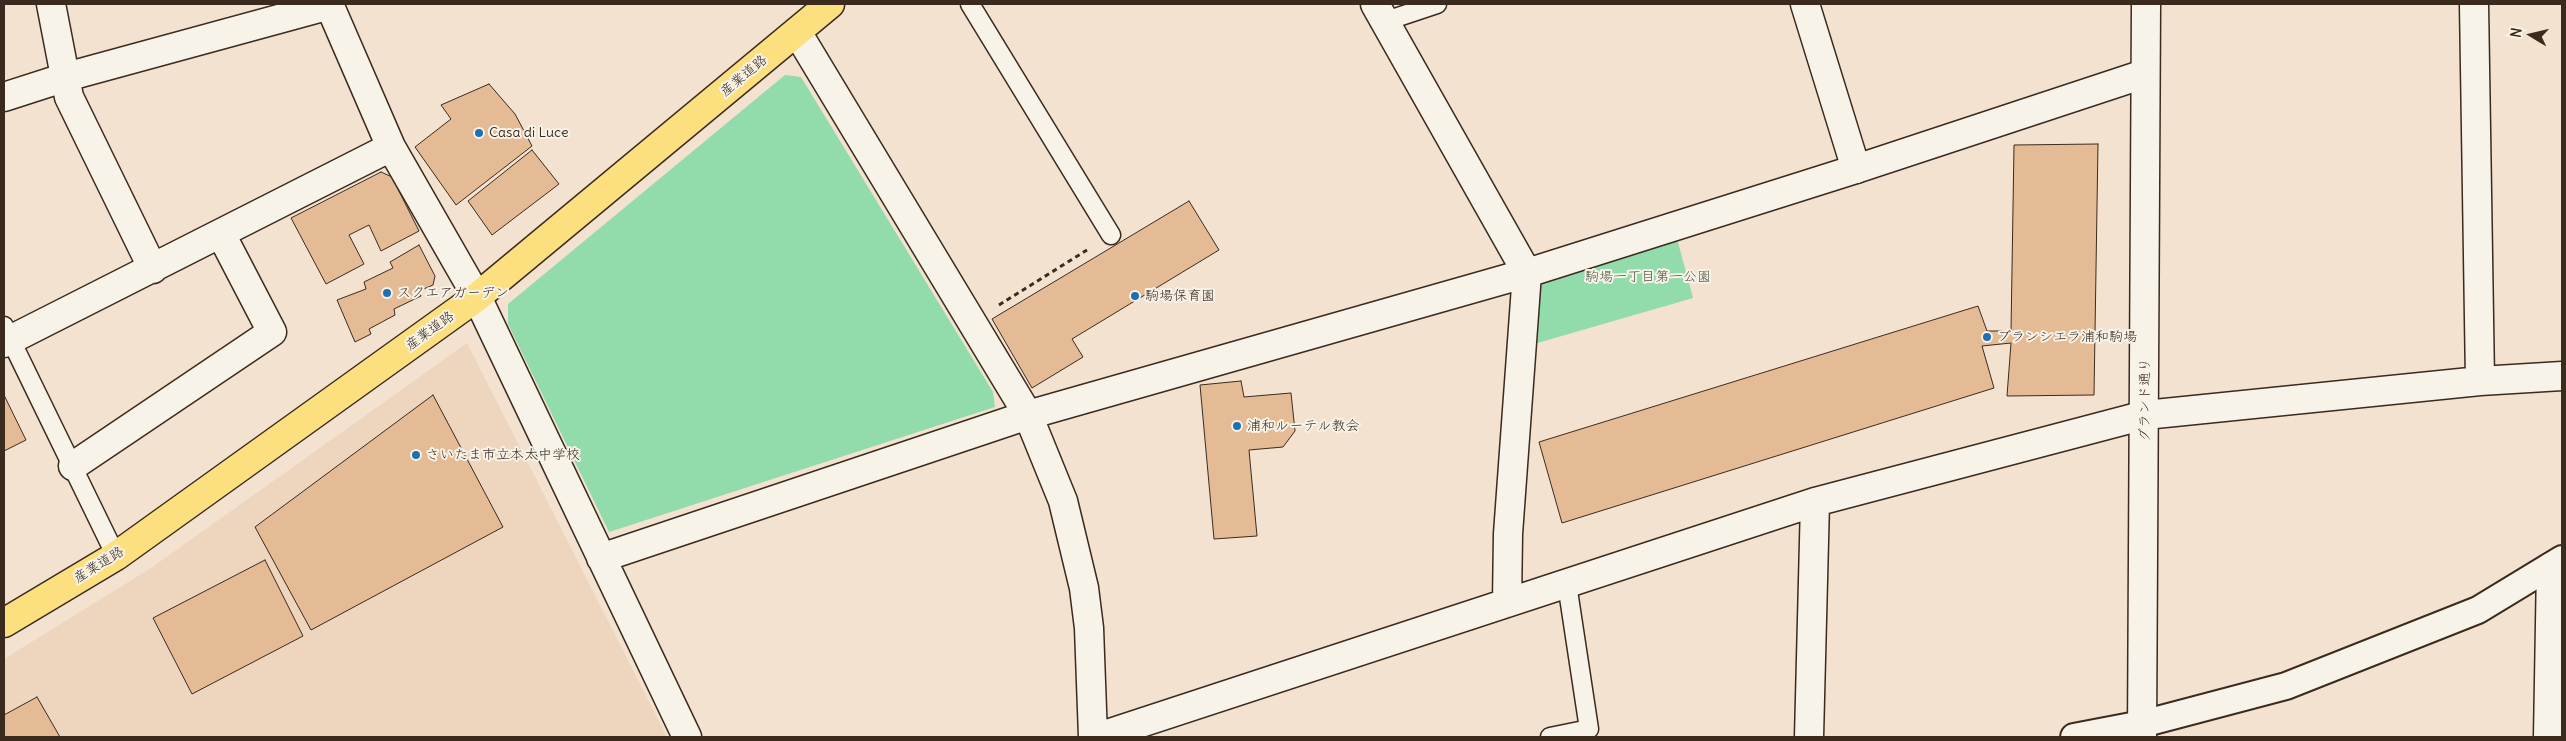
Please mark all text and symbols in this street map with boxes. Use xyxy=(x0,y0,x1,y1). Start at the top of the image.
north arrow xyxy=(2506,10,2556,60)
text: N xyxy=(2507,26,2526,39)
street label: 産業道路 xyxy=(717,52,771,100)
place label: Casa di Luce xyxy=(489,125,568,141)
marker: Casa di Luce xyxy=(473,127,485,139)
park label: 駒場一丁目第一公園 xyxy=(1585,269,1711,285)
place label: スクエアガーデン xyxy=(397,285,509,301)
marker: スクエアガーデン xyxy=(381,287,393,299)
place label: 駒場保育園 xyxy=(1145,288,1215,304)
marker: 駒場保育園 xyxy=(1129,290,1141,302)
street label: 産業道路 xyxy=(402,308,458,354)
place label: ブランシエラ浦和駒場 xyxy=(1997,329,2137,345)
marker: ブランシエラ浦和駒場 xyxy=(1981,331,1993,343)
street label: グランド通り xyxy=(2137,358,2153,442)
place label: 浦和ルーテル教会 xyxy=(1247,418,1360,434)
marker: 浦和ルーテル教会 xyxy=(1231,420,1243,432)
place label: さいたま市立本太中学校 xyxy=(426,447,580,463)
marker: さいたま市立本太中学校 xyxy=(410,449,422,461)
street label: 産業道路 xyxy=(71,543,127,587)

